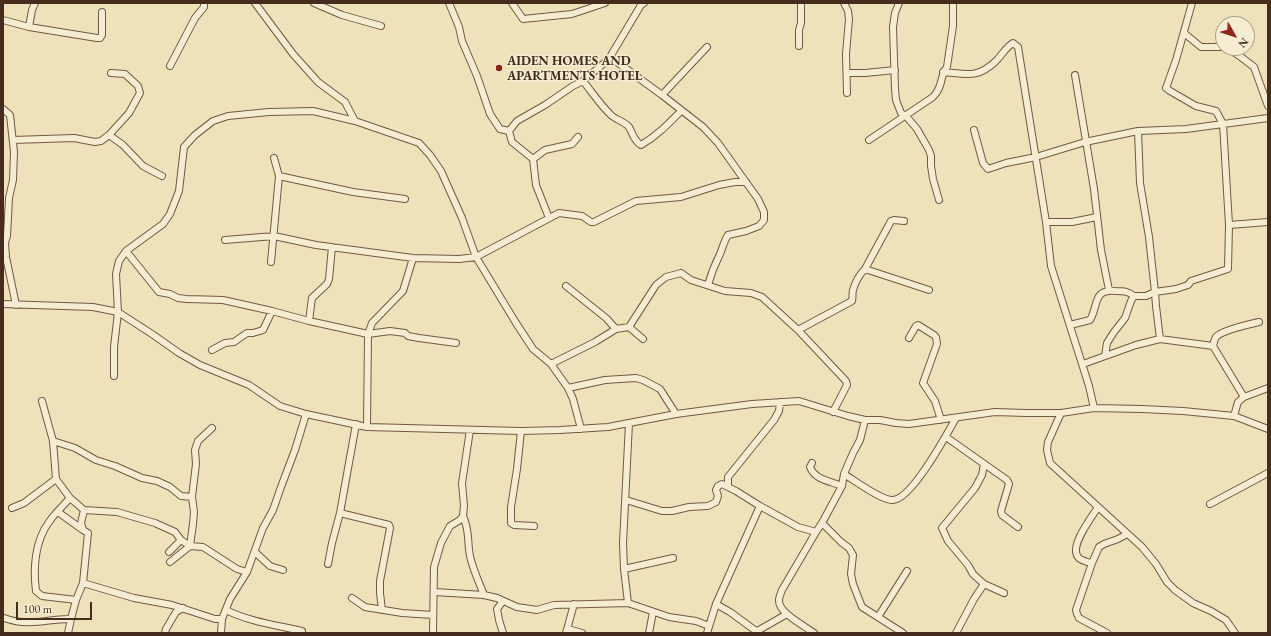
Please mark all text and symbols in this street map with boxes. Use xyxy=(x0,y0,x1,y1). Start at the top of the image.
north arrow xyxy=(1215,16,1255,56)
text: N xyxy=(1235,35,1252,51)
place label: AIDEN HOMES AND APARTMENTS HOTEL xyxy=(507,53,642,84)
marker: AIDEN HOMES AND APARTMENTS HOTEL xyxy=(494,63,504,73)
scale bar xyxy=(18,594,94,620)
text: 100 m xyxy=(23,601,52,617)

